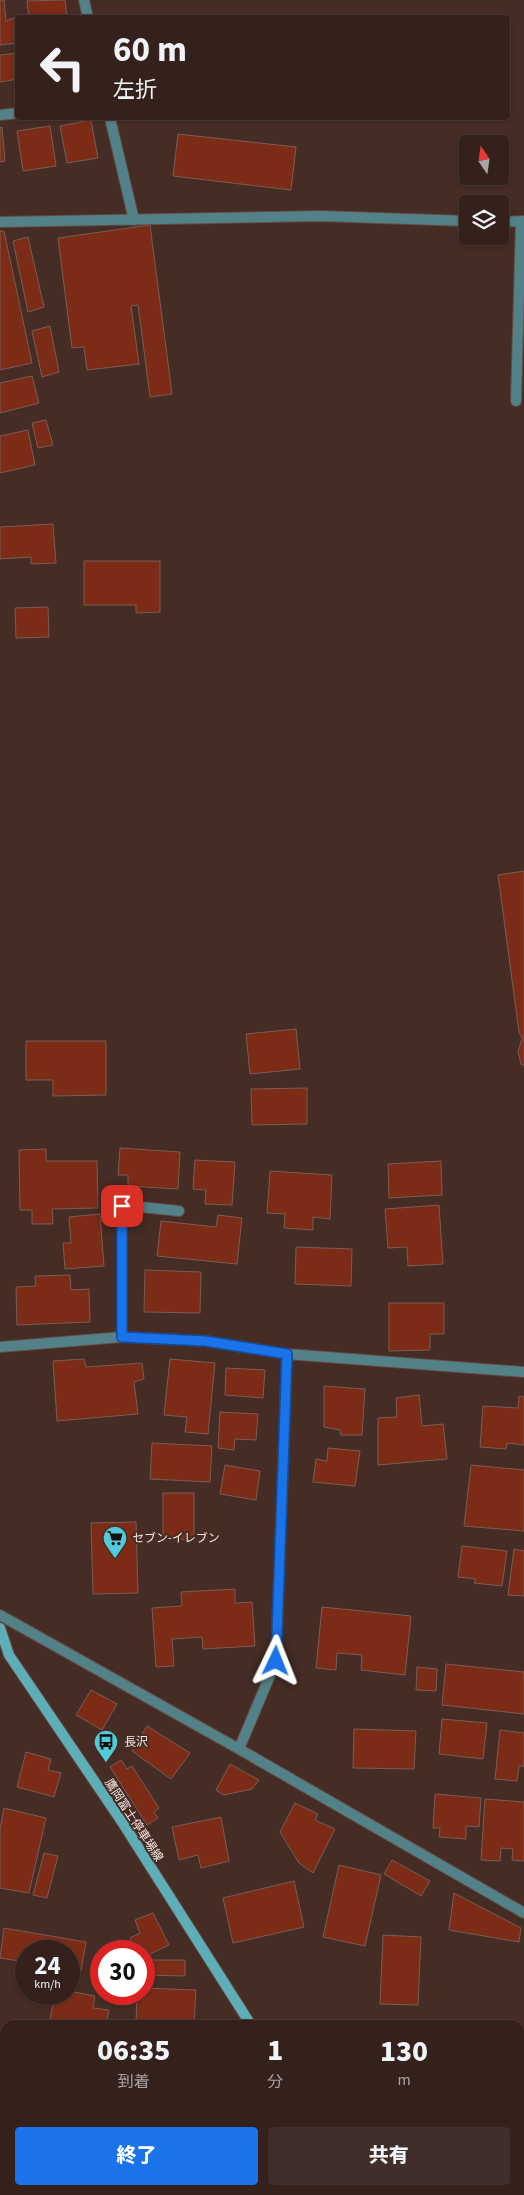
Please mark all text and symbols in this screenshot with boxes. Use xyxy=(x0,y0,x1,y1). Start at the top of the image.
text: 60 m xyxy=(113,25,187,75)
icon: left xyxy=(30,35,95,100)
text: 左折 xyxy=(113,74,157,106)
north arrow xyxy=(459,135,509,185)
map controls xyxy=(459,135,509,245)
button: layers xyxy=(459,195,509,245)
pin xyxy=(101,1185,143,1227)
icon: arrive xyxy=(108,1192,136,1220)
supermarket icon: セブン-イレブン xyxy=(102,1525,128,1559)
place label: セブン-イレブン xyxy=(132,1530,220,1547)
position arrow xyxy=(249,1634,301,1686)
bus stop icon: 長沢 xyxy=(93,1729,119,1763)
place label: 長沢 xyxy=(124,1734,148,1751)
street label: 鷹岡富士停車場線 xyxy=(100,1775,167,1865)
speed limit sign: 30 xyxy=(90,1940,155,2005)
text: 24 xyxy=(34,1948,61,1984)
text: km/h xyxy=(34,1976,61,1993)
text: 06:35 xyxy=(97,2029,170,2072)
text: 1 xyxy=(267,2029,283,2072)
text: 130 xyxy=(380,2030,428,2073)
text: m xyxy=(397,2069,411,2091)
text: 到着 xyxy=(118,2071,150,2093)
text: 分 xyxy=(267,2071,283,2093)
button: 終了 xyxy=(15,2127,258,2185)
button: 共有 xyxy=(268,2127,510,2185)

